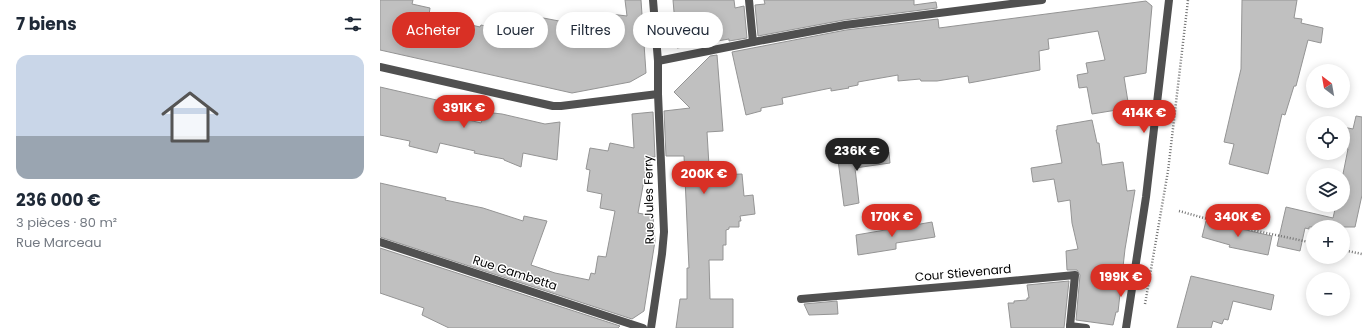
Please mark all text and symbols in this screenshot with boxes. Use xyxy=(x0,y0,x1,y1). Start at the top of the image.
text: 7 biens xyxy=(16,12,77,36)
chip: Acheter xyxy=(392,12,475,48)
chip: Louer xyxy=(483,12,548,48)
chip: Filtres xyxy=(556,12,625,48)
chip: Nouveau xyxy=(633,12,723,48)
icon: filters xyxy=(342,13,364,35)
north arrow xyxy=(1306,64,1350,108)
map controls xyxy=(1306,64,1350,316)
icon: home xyxy=(154,81,226,153)
pin: 391K € xyxy=(431,95,497,129)
text: 391K € xyxy=(443,98,485,117)
pin: 414K € xyxy=(1111,100,1177,134)
text: 414K € xyxy=(1122,103,1166,122)
button: locate xyxy=(1306,116,1350,160)
pin: 236K € xyxy=(824,138,890,172)
text: 236K € xyxy=(834,141,880,160)
street label: Rue Jules Ferry xyxy=(639,155,658,245)
pin: 200K € xyxy=(671,161,737,195)
text: 200K € xyxy=(681,164,727,183)
button: layers xyxy=(1306,168,1350,212)
text: 236 000 € xyxy=(16,188,101,212)
pin: 170K € xyxy=(859,204,925,238)
pin: 340K € xyxy=(1205,204,1271,238)
text: 170K € xyxy=(871,207,913,226)
text: 340K € xyxy=(1214,207,1262,226)
text: 3 pièces · 80 m² xyxy=(16,213,117,232)
button: + xyxy=(1306,220,1350,264)
text: Rue Marceau xyxy=(16,233,102,252)
street label: Rue Gambetta xyxy=(471,251,560,294)
street label: Cour Stievenard xyxy=(914,260,1012,285)
pin: 199K € xyxy=(1088,264,1154,298)
text: 199K € xyxy=(1099,267,1143,286)
button: − xyxy=(1306,272,1350,316)

